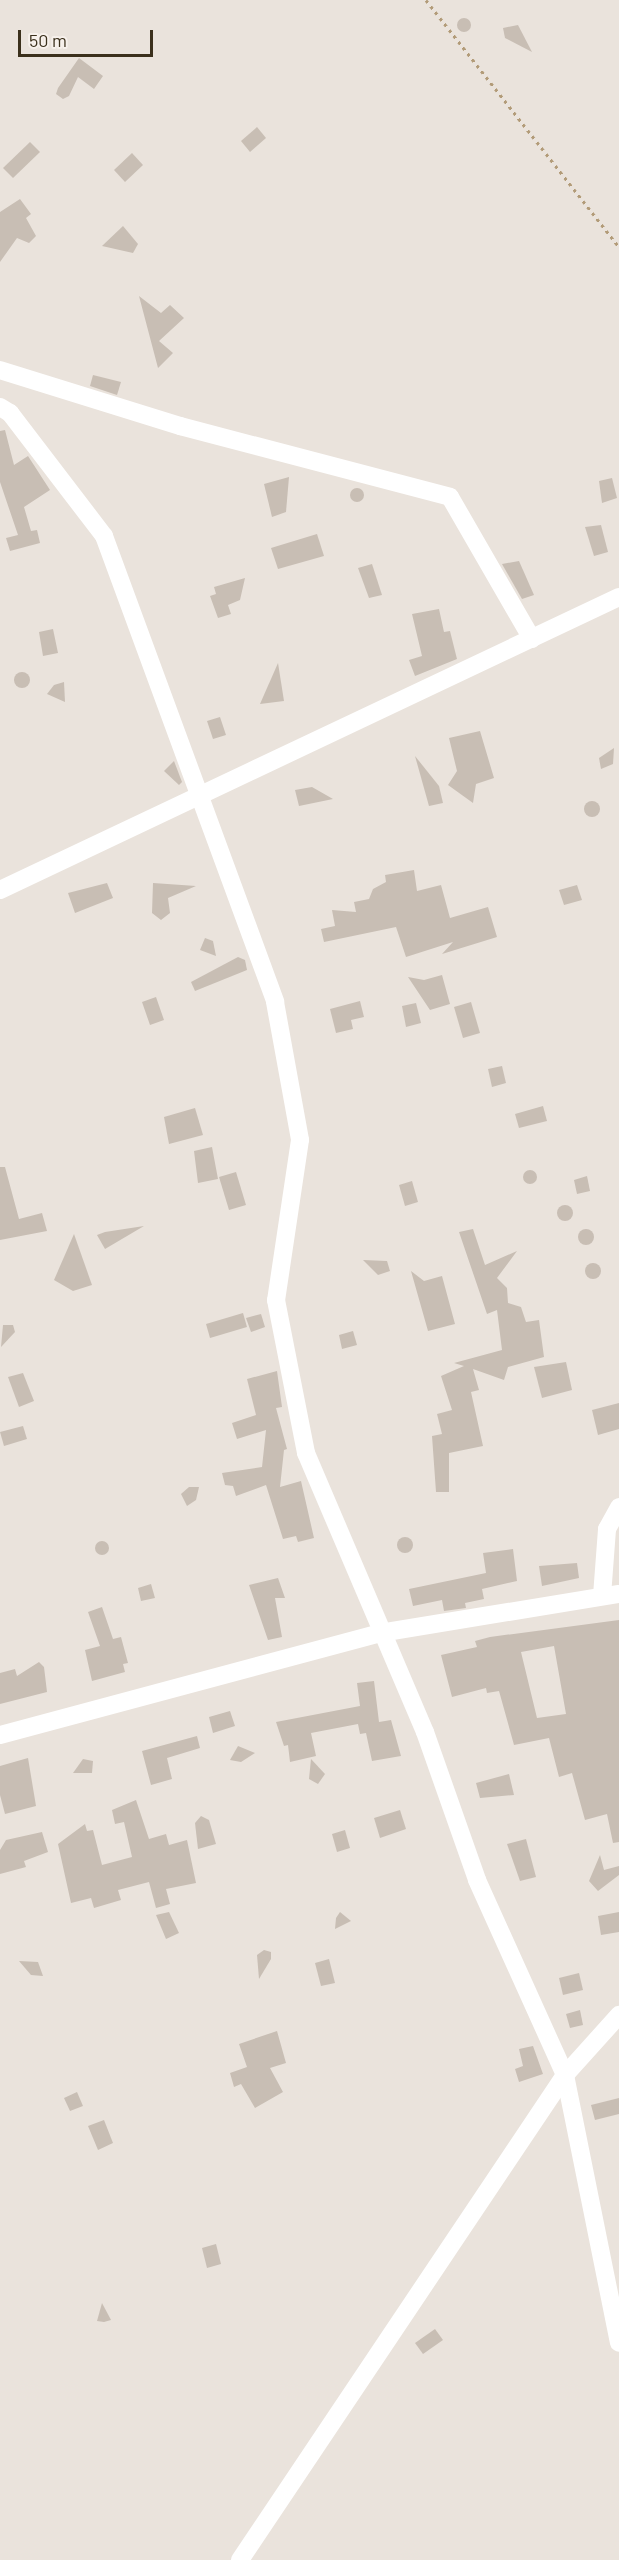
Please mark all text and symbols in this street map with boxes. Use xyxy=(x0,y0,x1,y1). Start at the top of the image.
scale bar xyxy=(21,18,156,56)
text: 50 m xyxy=(29,29,67,51)

